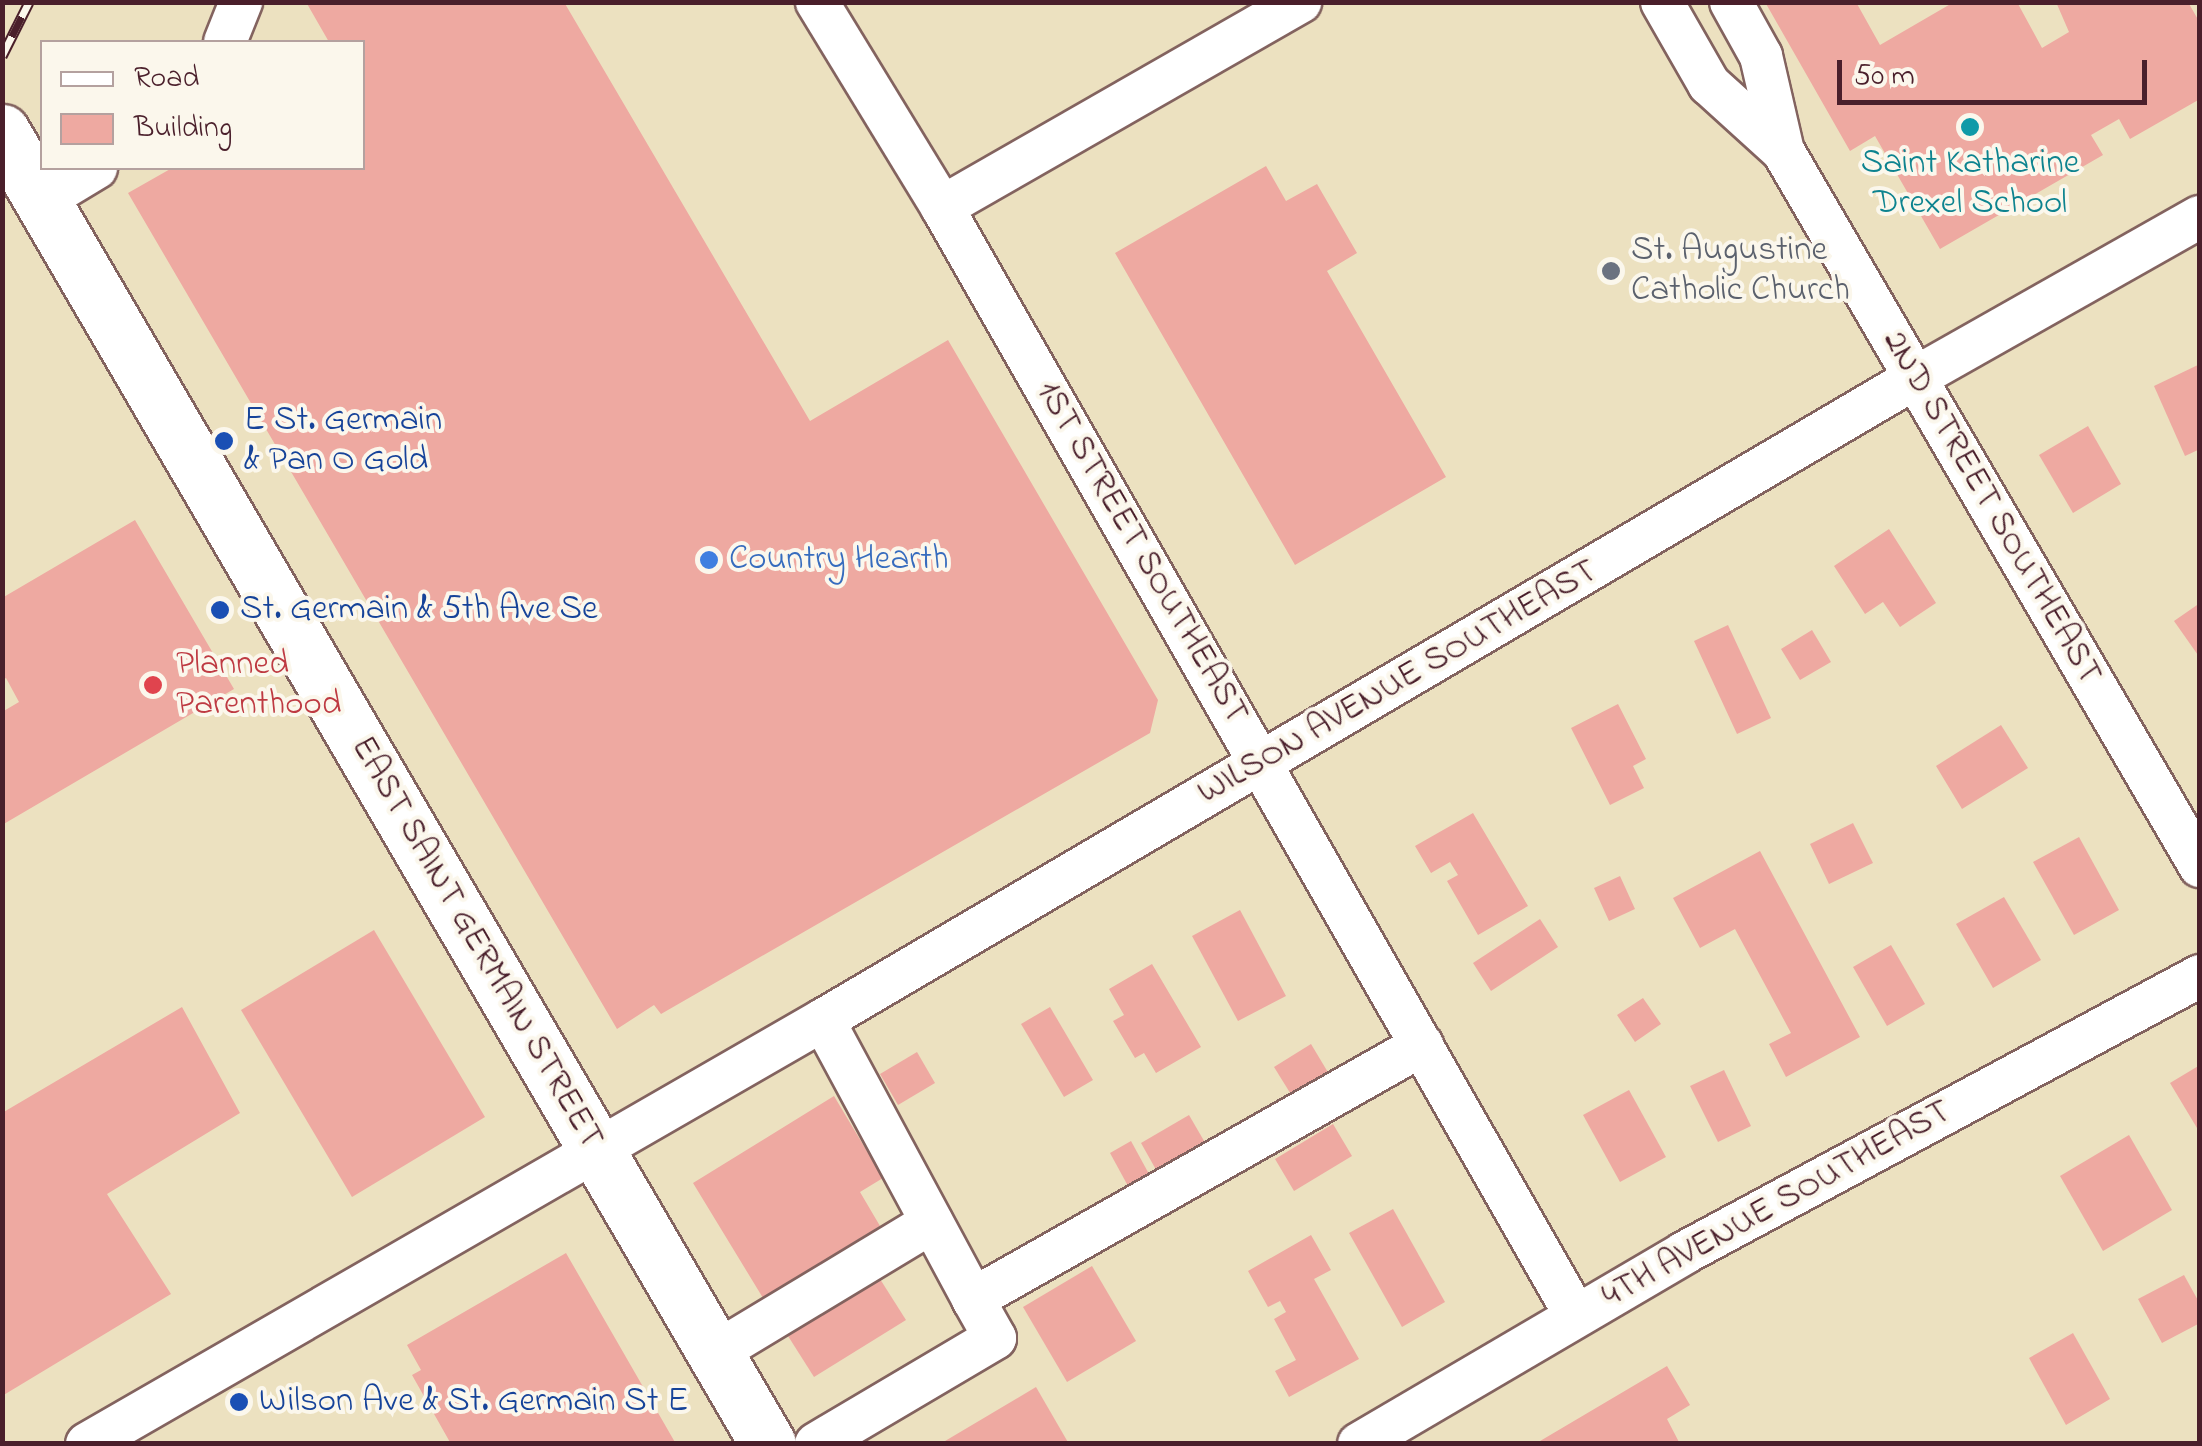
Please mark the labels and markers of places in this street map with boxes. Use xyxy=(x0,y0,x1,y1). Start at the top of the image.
marker: Saint Katharine Drexel School xyxy=(1959,116,1981,138)
place label: Saint Katharine Drexel School xyxy=(1861,143,2079,225)
place label: St. Augustine Catholic Church xyxy=(1631,230,1850,312)
marker: St. Augustine Catholic Church xyxy=(1600,260,1622,282)
place label: E St. Germain & Pan O Gold xyxy=(244,400,442,482)
marker: E St. Germain & Pan O Gold xyxy=(213,430,235,452)
place label: Country Hearth xyxy=(729,539,949,581)
marker: Country Hearth xyxy=(698,549,720,571)
place label: St. Germain & 5th Ave Se xyxy=(240,589,598,631)
marker: St. Germain & 5th Ave Se xyxy=(209,599,231,621)
place label: Planned Parenthood xyxy=(176,644,341,726)
marker: Planned Parenthood xyxy=(140,672,166,698)
place label: Wilson Ave & St. Germain St E xyxy=(259,1381,689,1423)
marker: Wilson Ave & St. Germain St E xyxy=(228,1391,250,1413)

